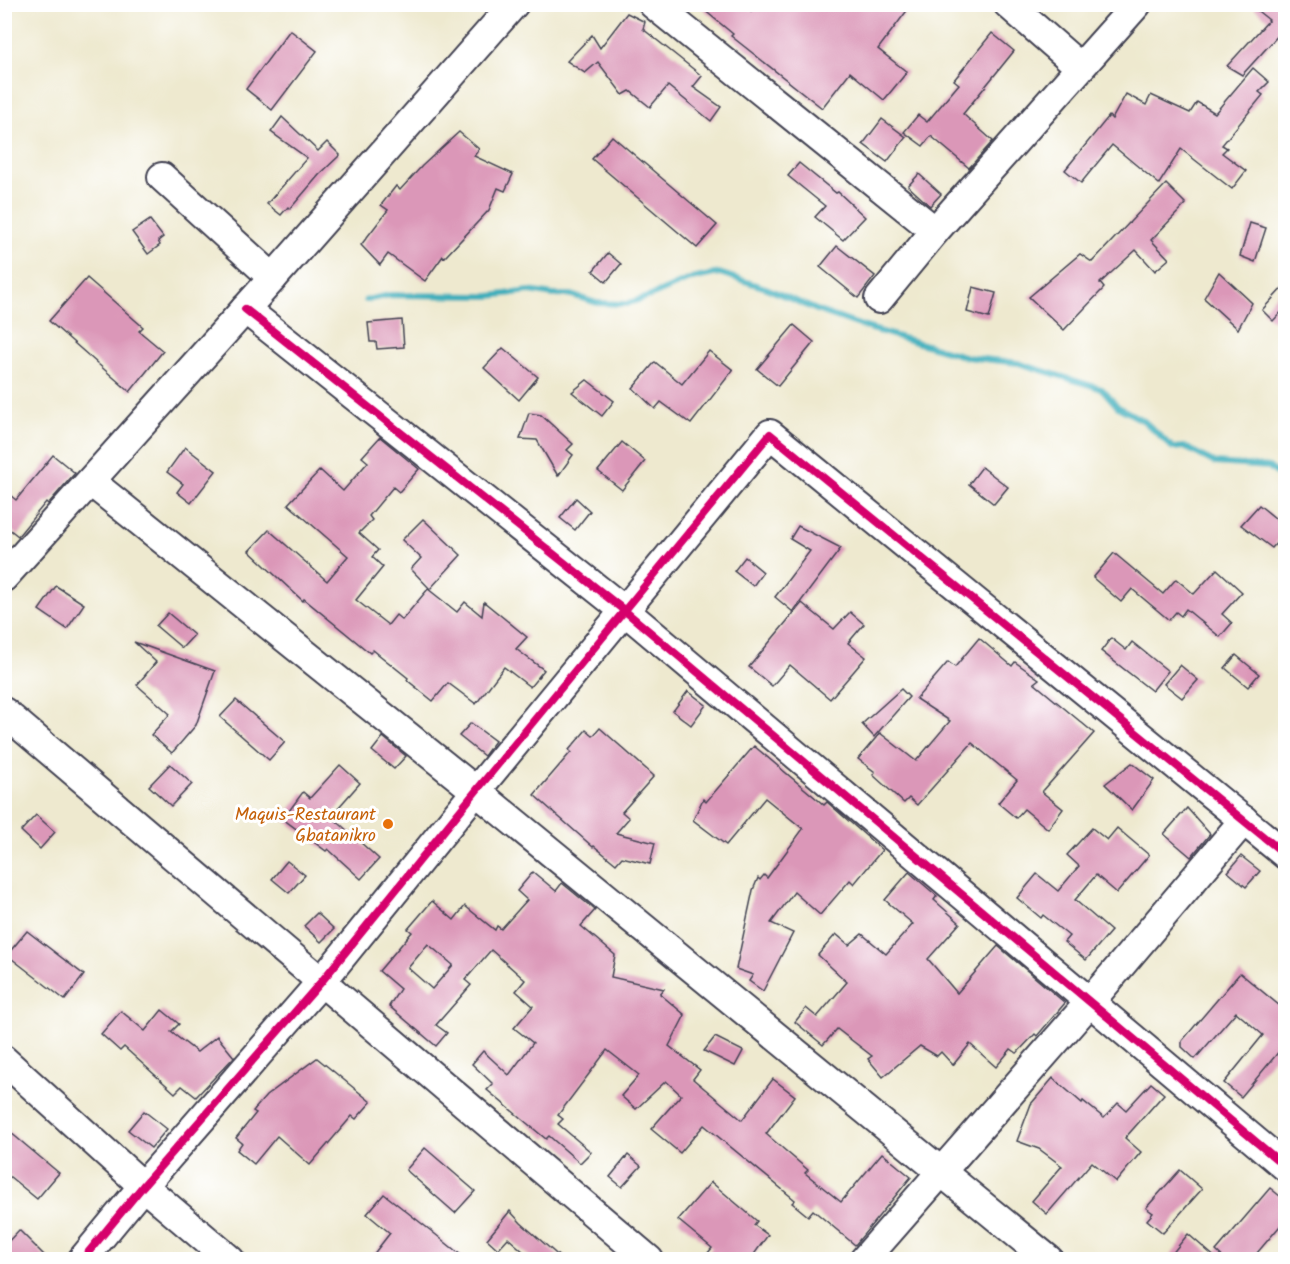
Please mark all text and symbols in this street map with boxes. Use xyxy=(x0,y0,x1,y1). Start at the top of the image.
place label: Maquis-Restaurant Gbatanikro xyxy=(235,801,377,851)
marker: Maquis-Restaurant Gbatanikro xyxy=(381,817,395,831)

